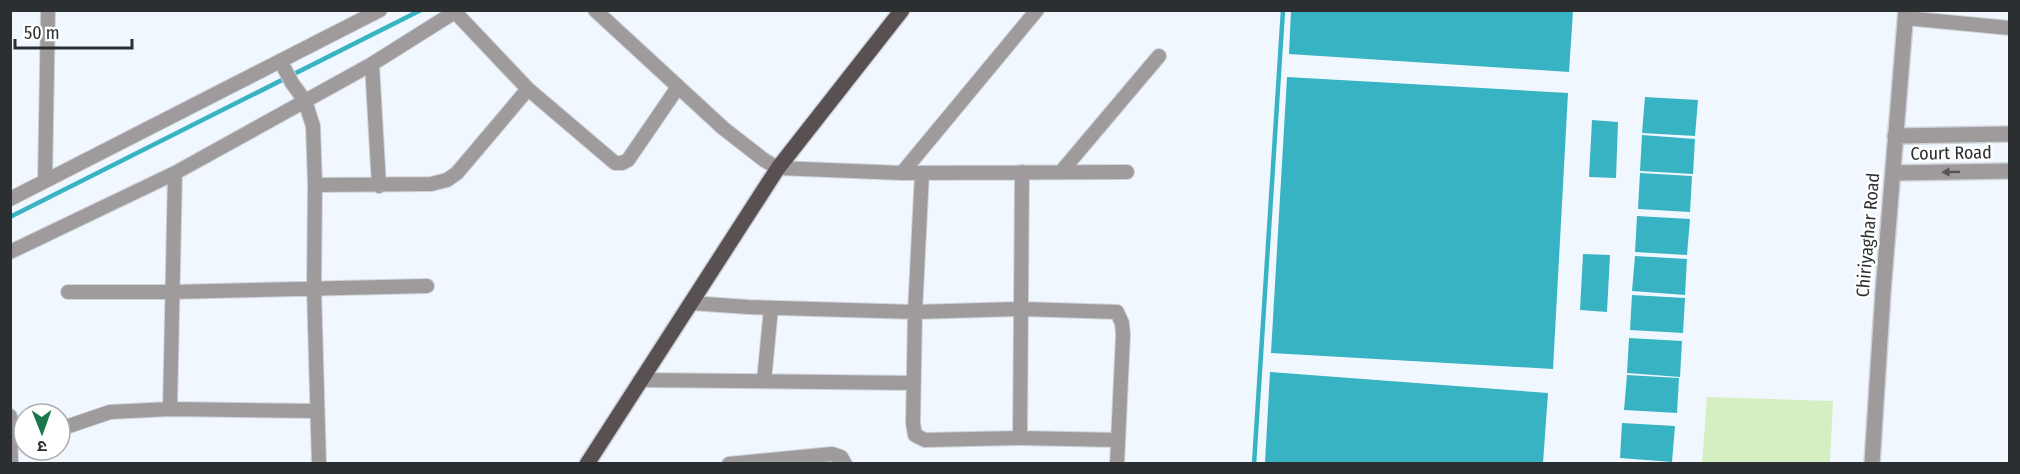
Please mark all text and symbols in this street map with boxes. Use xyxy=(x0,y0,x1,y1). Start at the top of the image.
scale bar xyxy=(15,12,132,50)
text: 50 m xyxy=(24,22,60,44)
street label: Court Road xyxy=(1910,141,1992,165)
one-way arrow xyxy=(1942,167,1961,177)
street label: Chiriyaghar Road xyxy=(1852,172,1884,298)
north arrow xyxy=(12,402,72,462)
text: उ xyxy=(37,437,47,456)

